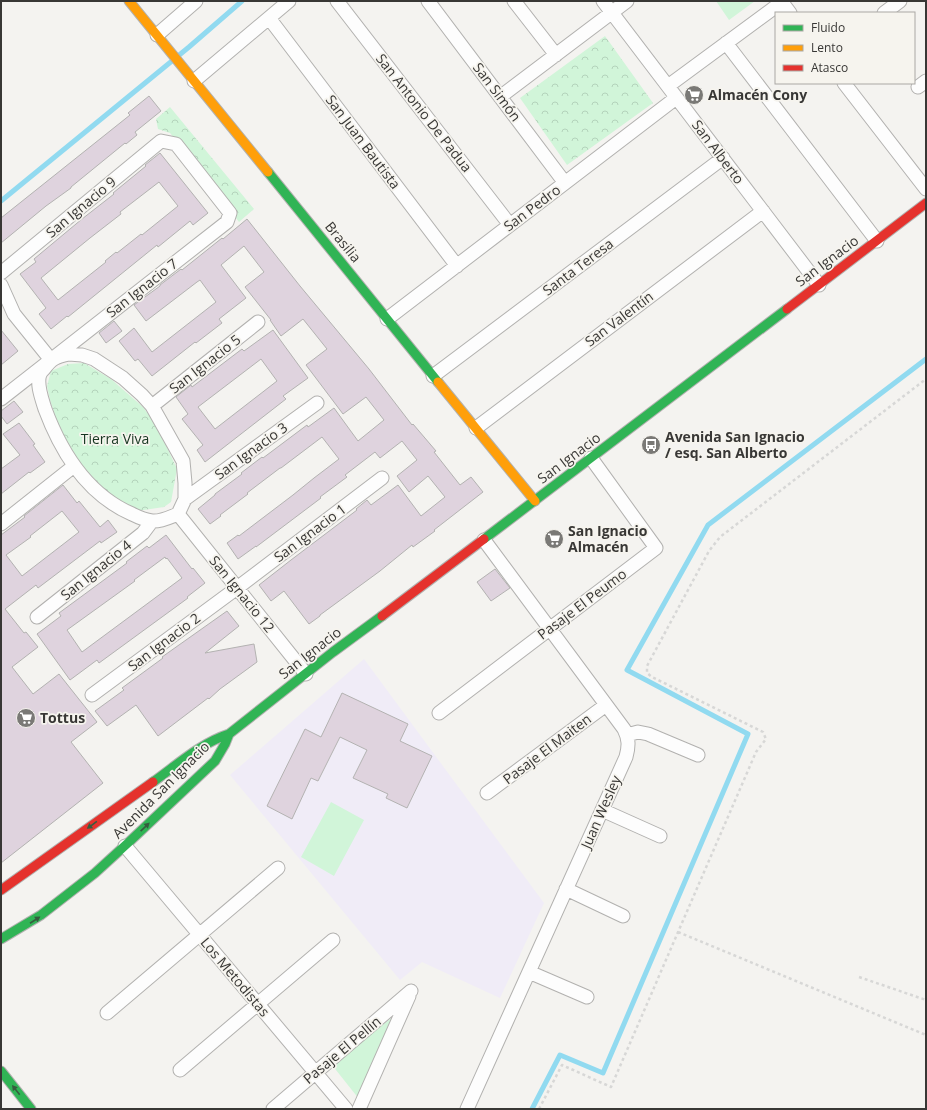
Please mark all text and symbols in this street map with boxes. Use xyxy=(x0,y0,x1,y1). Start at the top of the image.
legend xyxy=(775,12,915,84)
text: Fluido xyxy=(811,19,845,36)
text: Lento xyxy=(811,39,843,56)
street label: San Antonio De Padua xyxy=(372,50,477,176)
street label: San Simón xyxy=(469,58,526,125)
text: Atasco xyxy=(811,59,848,76)
supermarket icon: Almacén Cony xyxy=(683,84,705,106)
place label: Almacén Cony xyxy=(708,85,807,104)
street label: San Juan Bautista xyxy=(322,91,405,193)
street label: San Alberto xyxy=(688,116,749,188)
street label: San Ignacio 9 xyxy=(42,172,120,241)
street label: San Pedro xyxy=(499,180,564,235)
street label: Brasilia xyxy=(321,217,366,266)
street label: San Ignacio xyxy=(791,231,862,291)
street label: Santa Teresa xyxy=(538,234,617,299)
street label: San Ignacio 7 xyxy=(102,254,181,322)
street label: San Valentín xyxy=(581,287,657,351)
street label: San Ignacio 5 xyxy=(165,330,244,398)
street label: San Ignacio 3 xyxy=(210,418,291,484)
place label: Avenida San Ignacio / esq. San Alberto xyxy=(665,427,805,462)
street label: San Ignacio xyxy=(533,428,604,488)
park label: Tierra Viva xyxy=(81,429,149,448)
bus stop icon: Avenida San Ignacio / esq. San Alberto xyxy=(640,434,662,456)
street label: San Ignacio 1 xyxy=(270,499,350,566)
place label: San Ignacio Almacén xyxy=(568,521,648,556)
supermarket icon: San Ignacio Almacén xyxy=(543,528,565,550)
street label: San Ignacio 4 xyxy=(56,535,135,604)
street label: San Ignacio 12 xyxy=(205,551,279,636)
street label: Pasaje El Peumo xyxy=(533,564,630,643)
street label: San Ignacio 2 xyxy=(124,608,204,675)
street label: San Ignacio xyxy=(275,622,345,683)
supermarket icon: Tottus xyxy=(15,707,37,729)
place label: Tottus xyxy=(40,708,85,727)
street label: Pasaje El Maiten xyxy=(499,709,595,788)
street label: Avenida San Ignacio xyxy=(108,737,213,842)
street label: Juan Wesley xyxy=(575,771,626,853)
one-way arrow xyxy=(86,821,97,829)
one-way arrow xyxy=(140,822,150,832)
one-way arrow xyxy=(29,916,40,924)
street label: Los Metodistas xyxy=(197,933,274,1021)
street label: Pasaje El Pellín xyxy=(299,1011,385,1088)
one-way arrow xyxy=(12,1085,20,1096)

